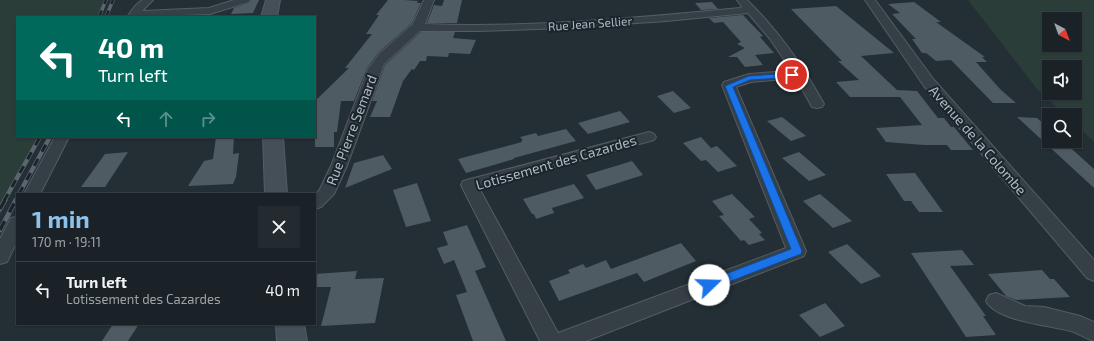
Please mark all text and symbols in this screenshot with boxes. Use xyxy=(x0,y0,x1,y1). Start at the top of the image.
north arrow xyxy=(1042,12,1082,52)
map controls xyxy=(1042,12,1082,148)
street label: Rue Jean Sellier xyxy=(547,13,633,33)
text: 40 m xyxy=(98,30,164,64)
icon: left xyxy=(32,32,84,84)
pin xyxy=(775,58,809,92)
button: sound xyxy=(1042,60,1082,100)
text: Turn left xyxy=(98,64,168,86)
icon: arrive xyxy=(781,64,803,86)
street label: Rue Pierre Semard xyxy=(322,72,380,188)
street label: Avenue de la Colombe xyxy=(926,82,1030,198)
icon: left xyxy=(113,108,135,130)
icon: ahead xyxy=(155,108,177,130)
icon: right xyxy=(197,108,219,130)
button: search xyxy=(1042,108,1082,148)
street label: Lotissement des Cazardes xyxy=(474,131,638,193)
text: 1 min xyxy=(32,204,90,233)
button: close xyxy=(258,206,300,248)
text: 170 m · 19:11 xyxy=(32,234,101,250)
position arrow xyxy=(688,264,730,306)
text: Turn left xyxy=(66,273,127,291)
icon: left xyxy=(32,279,54,301)
text: 40 m xyxy=(265,281,300,299)
text: Lotissement des Cazardes xyxy=(66,291,221,307)

